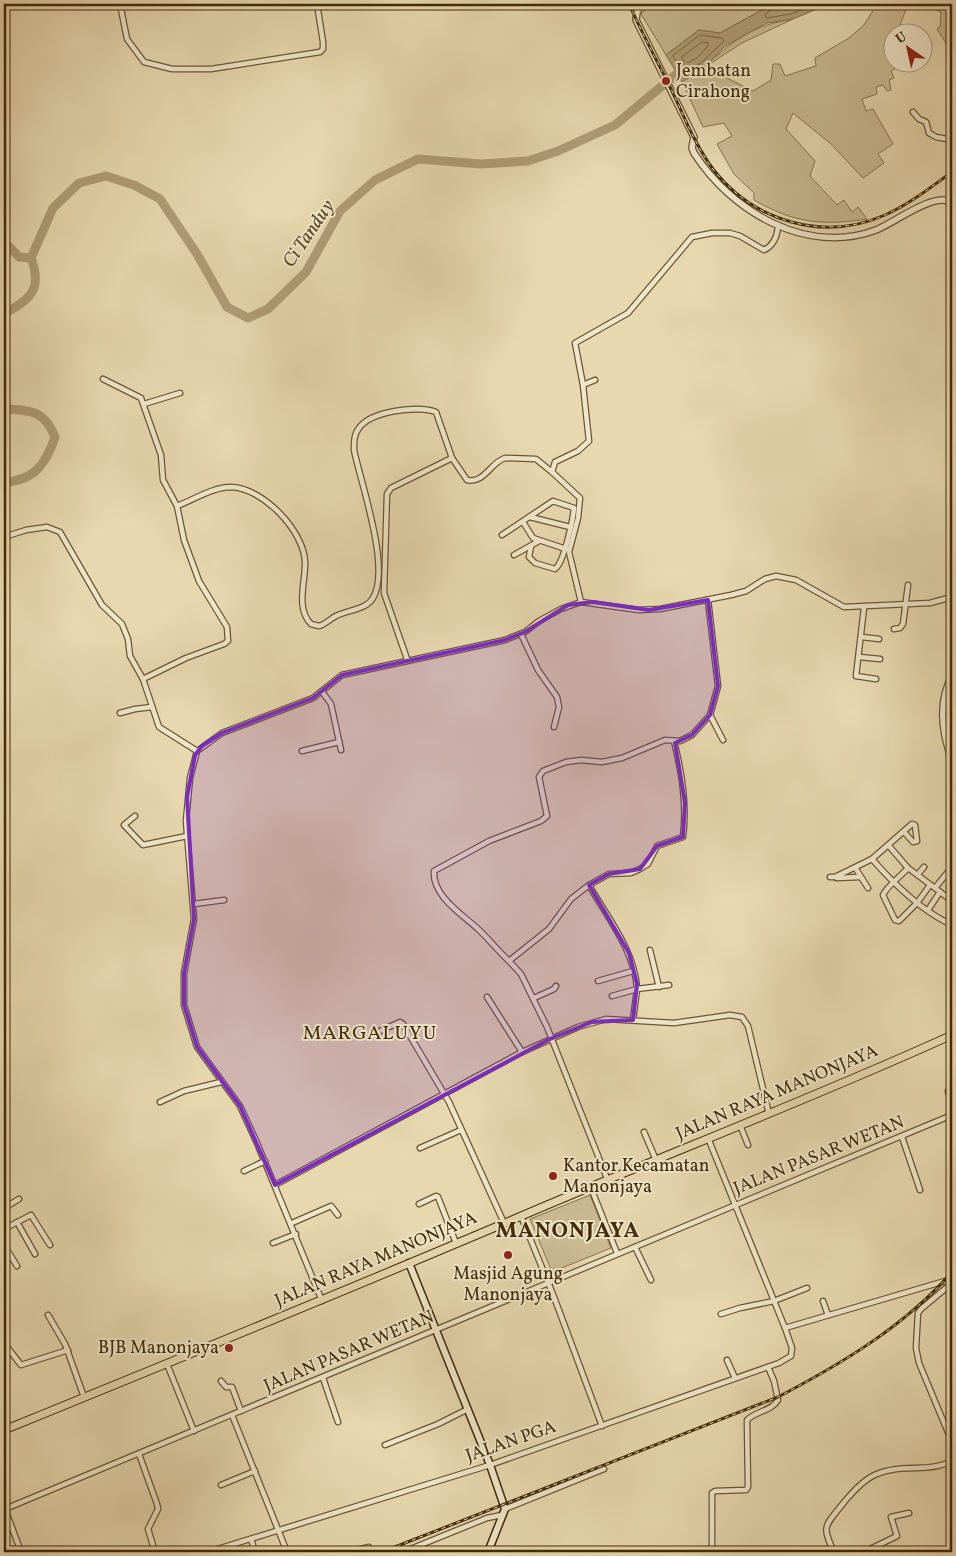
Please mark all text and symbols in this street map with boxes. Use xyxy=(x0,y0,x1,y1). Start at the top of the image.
north arrow xyxy=(884,22,934,72)
text: U xyxy=(892,28,911,49)
place label: Jembatan Cirahong xyxy=(676,59,751,105)
marker: Jembatan Cirahong xyxy=(660,75,672,87)
water label: Ci Tanduy xyxy=(277,195,341,273)
district label: MARGALUYU xyxy=(303,1020,437,1048)
street label: JALAN RAYA MANONJAYA xyxy=(672,1039,882,1147)
street label: JALAN PASAR WETAN xyxy=(730,1110,908,1202)
place label: Kantor Kecamatan Manonjaya xyxy=(563,1154,710,1200)
marker: Kantor Kecamatan Manonjaya xyxy=(547,1170,559,1182)
street label: JALAN RAYA MANONJAYA xyxy=(271,1206,481,1314)
district label: MANONJAYA xyxy=(496,1216,640,1247)
marker: Masjid Agung Manonjaya xyxy=(502,1249,514,1261)
place label: Masjid Agung Manonjaya xyxy=(453,1262,563,1308)
street label: JALAN PASAR WETAN xyxy=(260,1305,438,1399)
place label: BJB Manonjaya xyxy=(98,1336,219,1361)
marker: BJB Manonjaya xyxy=(223,1342,235,1354)
street label: JALAN PGA xyxy=(462,1415,560,1469)

